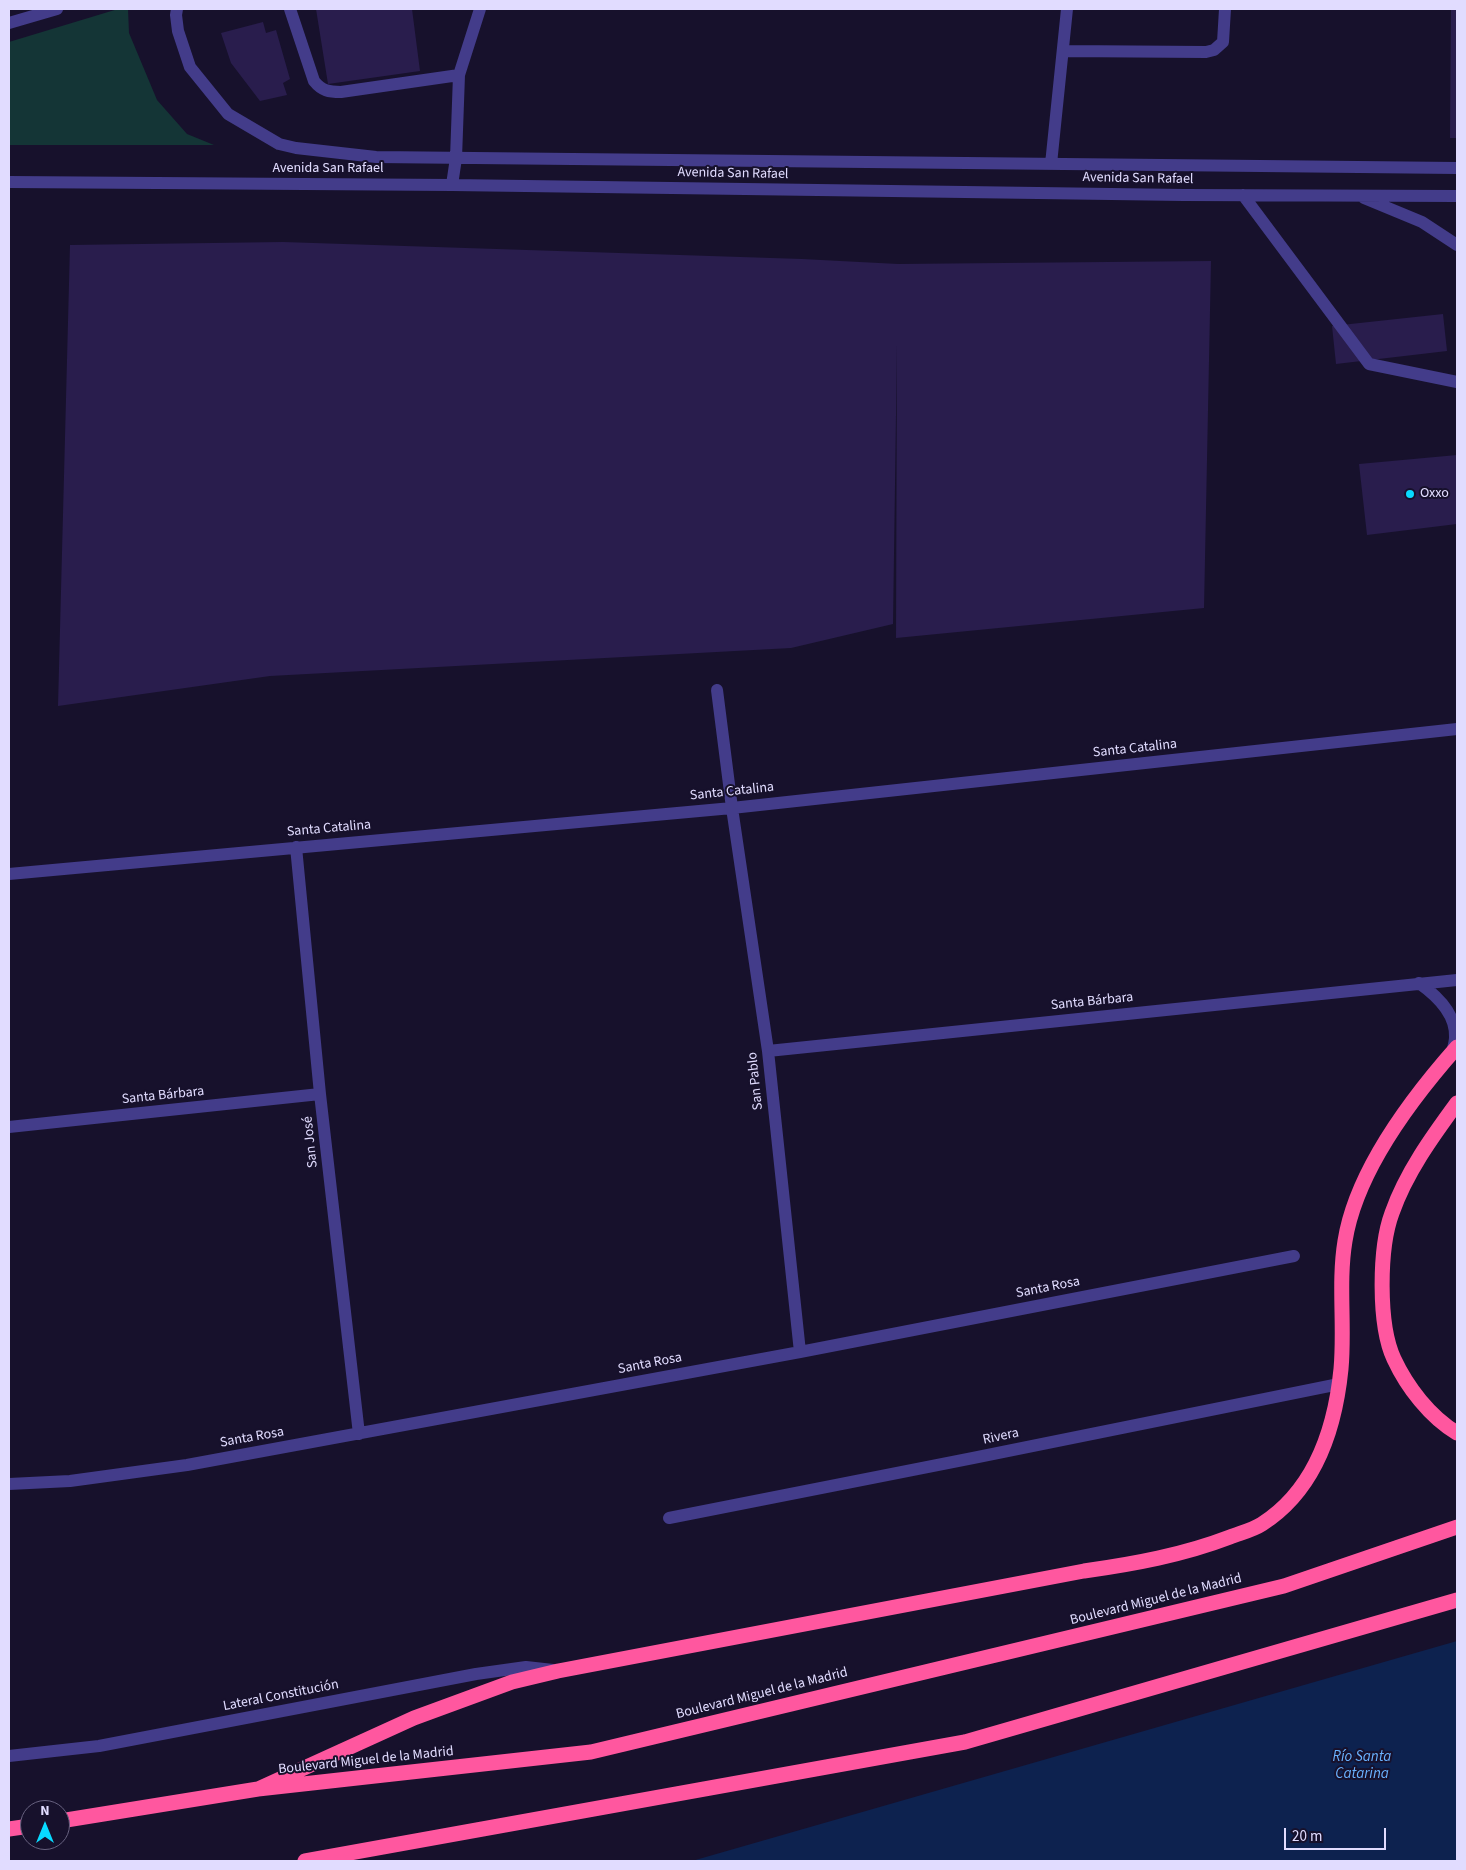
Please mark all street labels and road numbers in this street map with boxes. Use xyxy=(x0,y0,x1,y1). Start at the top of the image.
street label: Avenida San Rafael xyxy=(273,161,383,177)
street label: Avenida San Rafael xyxy=(677,165,789,183)
street label: Avenida San Rafael xyxy=(1082,170,1194,188)
street label: Santa Catalina xyxy=(1092,736,1178,762)
street label: Santa Catalina xyxy=(689,779,775,805)
street label: Santa Catalina xyxy=(286,817,372,841)
street label: Santa Bárbara xyxy=(1050,989,1134,1015)
street label: San Pablo xyxy=(745,1051,767,1111)
street label: Santa Bárbara xyxy=(121,1083,205,1109)
street label: San José xyxy=(300,1115,322,1169)
street label: Santa Rosa xyxy=(1015,1274,1081,1302)
street label: Santa Rosa xyxy=(617,1350,683,1378)
street label: Santa Rosa xyxy=(219,1424,285,1452)
street label: Rivera xyxy=(981,1425,1021,1449)
street label: Boulevard Miguel de la Madrid xyxy=(1068,1571,1244,1629)
street label: Boulevard Miguel de la Madrid xyxy=(674,1665,850,1723)
street label: Lateral Constitución xyxy=(222,1677,340,1715)
street label: Boulevard Miguel de la Madrid xyxy=(277,1743,455,1779)

